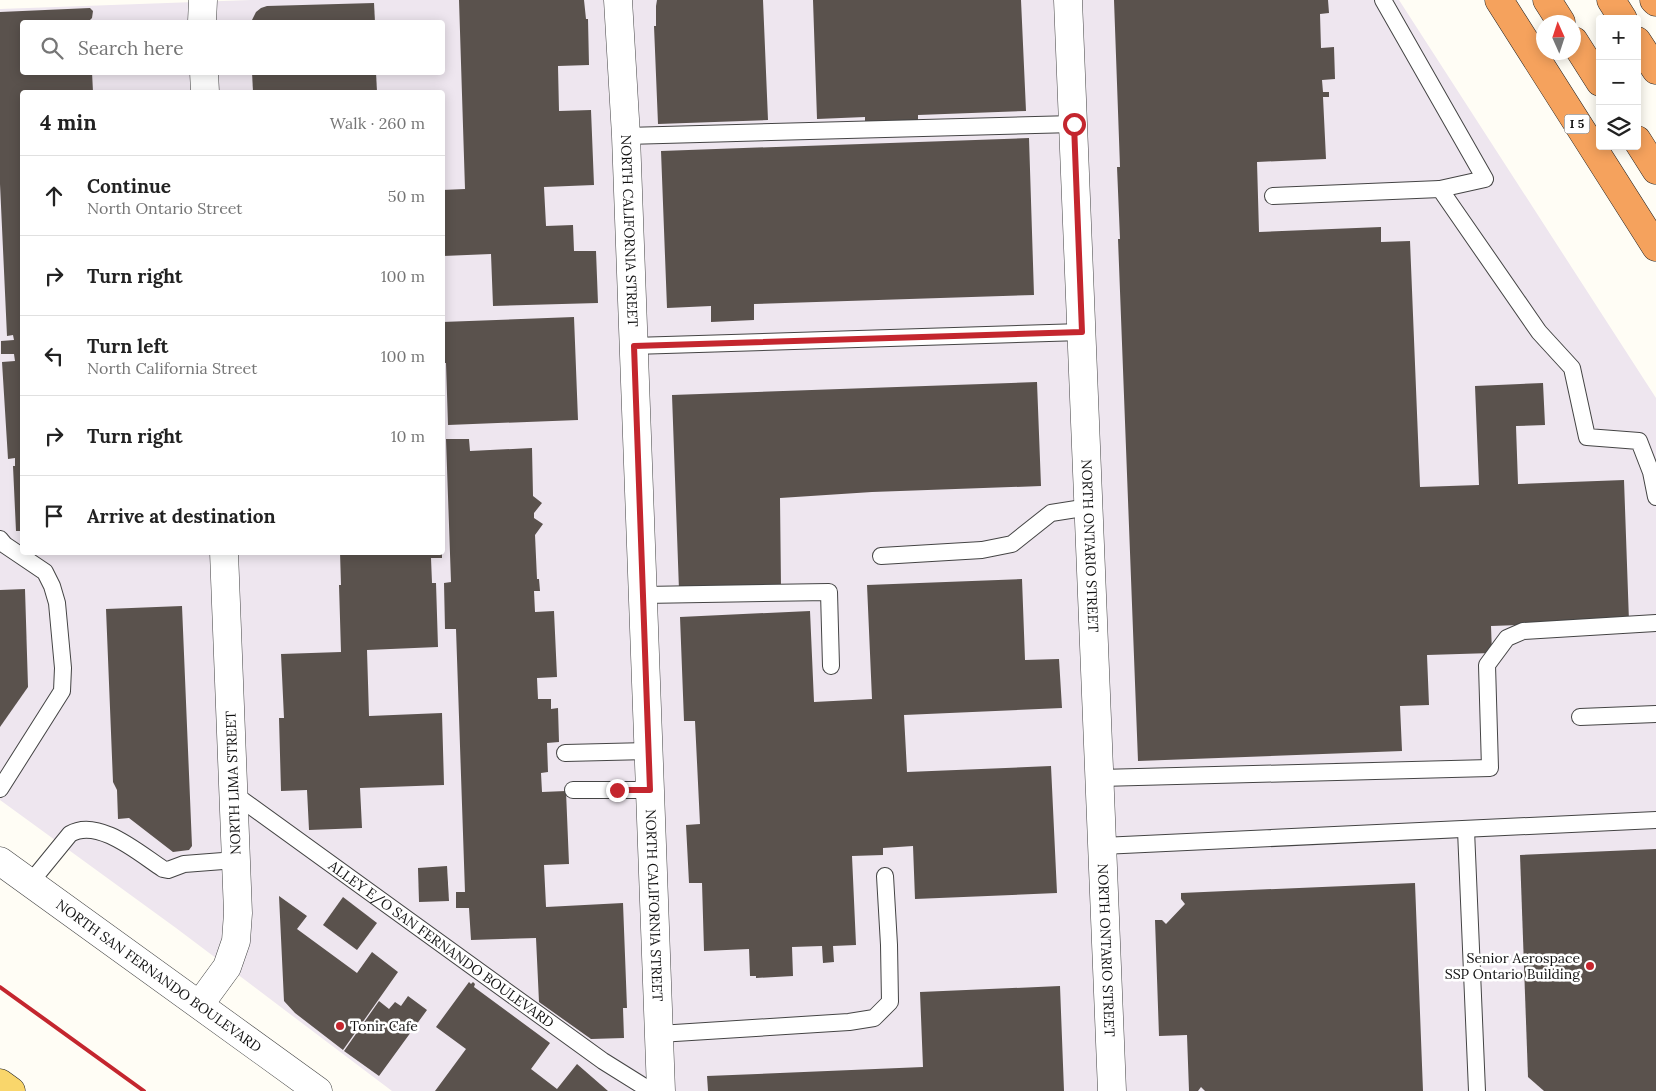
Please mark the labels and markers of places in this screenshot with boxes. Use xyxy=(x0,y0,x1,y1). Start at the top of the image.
place label: Senior Aerospace SSP Ontario Building xyxy=(1445,949,1580,983)
marker: Senior Aerospace SSP Ontario Building xyxy=(1584,960,1596,972)
place label: Tonir Cafe xyxy=(350,1017,418,1035)
marker: Tonir Cafe xyxy=(334,1020,346,1032)

